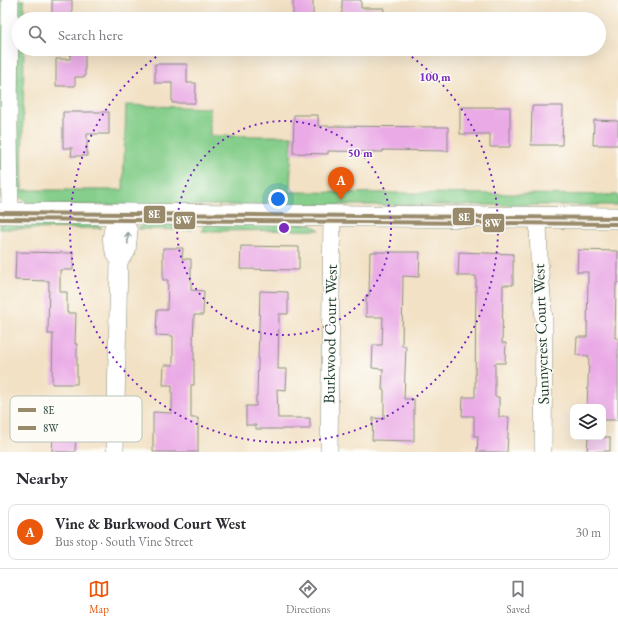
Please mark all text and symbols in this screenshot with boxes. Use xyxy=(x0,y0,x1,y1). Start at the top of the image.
search box xyxy=(12,12,606,56)
icon: search xyxy=(26,23,48,45)
text: Search here xyxy=(58,25,123,44)
text: 100 m xyxy=(419,69,451,85)
text: 50 m xyxy=(347,145,373,161)
pin: A xyxy=(328,167,354,200)
your location xyxy=(268,189,288,209)
line badge: 8E xyxy=(143,205,166,224)
text: 8E xyxy=(148,207,161,221)
line badge: 8E xyxy=(452,207,475,226)
text: 8E xyxy=(458,210,471,224)
line badge: 8W xyxy=(173,211,196,230)
text: 8W xyxy=(175,213,193,227)
line badge: 8W xyxy=(482,213,505,233)
text: 8W xyxy=(484,216,502,230)
centre of rings xyxy=(277,221,291,235)
one-way arrow xyxy=(124,232,132,245)
street label: Sunnycrest Court West xyxy=(528,263,554,405)
street label: Burkwood Court West xyxy=(318,264,342,404)
legend xyxy=(10,396,142,442)
text: 8E xyxy=(43,403,54,417)
map controls xyxy=(570,404,606,440)
button: layers xyxy=(570,404,606,440)
text: 8W xyxy=(43,421,59,435)
text: Nearby xyxy=(16,467,68,489)
text: Vine & Burkwood Court West xyxy=(55,514,246,533)
text: A xyxy=(25,524,35,541)
text: 30 m xyxy=(576,524,601,541)
text: Bus stop · South Vine Street xyxy=(55,533,193,550)
tab: Map xyxy=(88,578,110,616)
tab: Directions xyxy=(286,578,330,616)
tab: Saved xyxy=(506,578,530,616)

